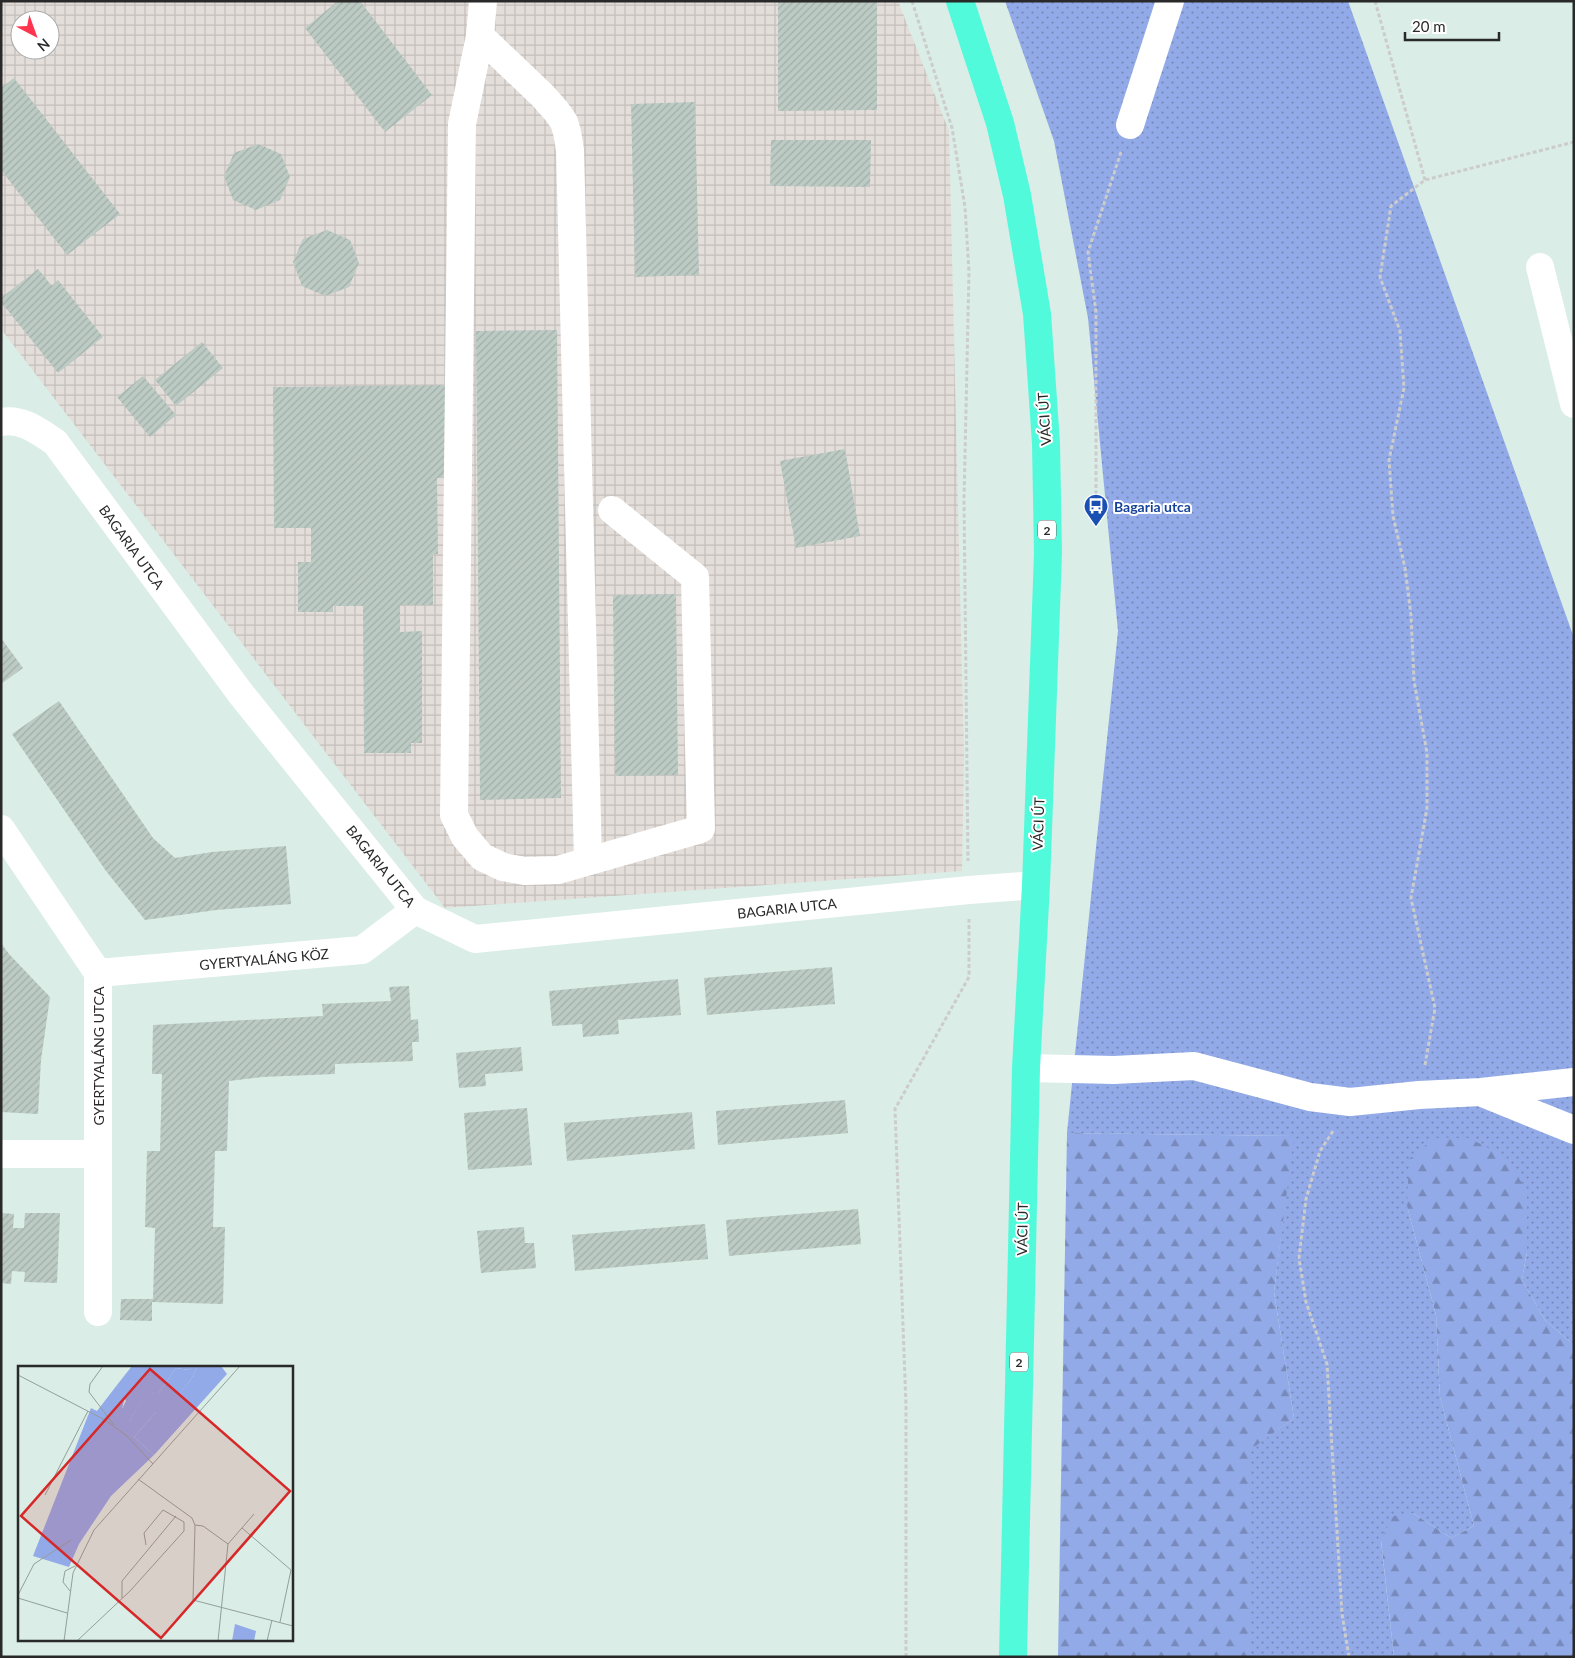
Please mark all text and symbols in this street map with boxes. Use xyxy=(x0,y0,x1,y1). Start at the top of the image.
north arrow xyxy=(10,10,60,60)
scale bar xyxy=(1405,10,1499,42)
text: 20 m xyxy=(1412,17,1446,35)
text: N xyxy=(34,35,54,55)
street label: VÁCI ÚT xyxy=(1034,391,1054,446)
bus stop icon: Bagaria utca xyxy=(1083,493,1109,527)
place label: Bagaria utca xyxy=(1114,498,1191,515)
street label: BAGARIA UTCA xyxy=(96,502,169,593)
road number: 2 xyxy=(1038,520,1056,540)
street label: VÁCI ÚT xyxy=(1029,796,1047,851)
street label: BAGARIA UTCA xyxy=(343,822,419,911)
street label: BAGARIA UTCA xyxy=(736,894,838,922)
street label: GYERTYALÁNG KÖZ xyxy=(198,945,330,973)
street label: GYERTYALÁNG UTCA xyxy=(90,986,107,1125)
street label: VÁCI ÚT xyxy=(1013,1201,1031,1256)
road number: 2 xyxy=(1010,1352,1028,1371)
inset map xyxy=(18,1366,292,1640)

